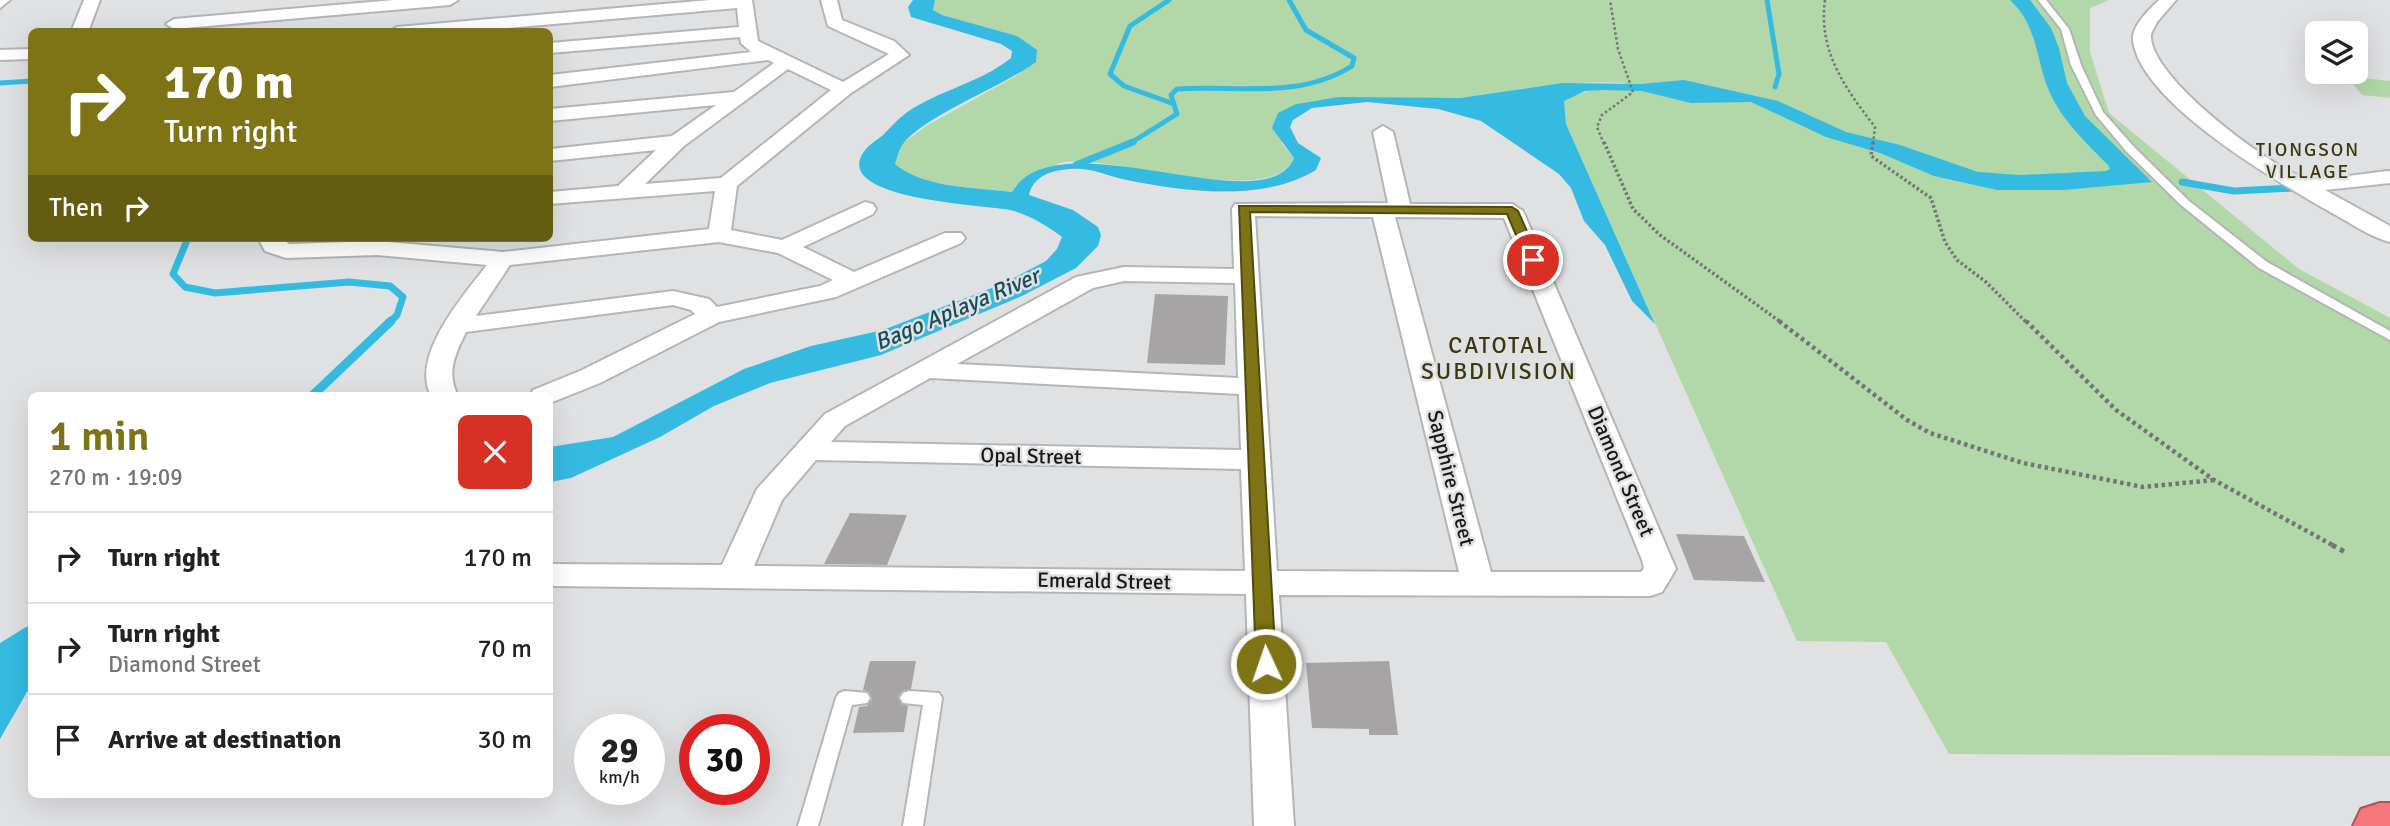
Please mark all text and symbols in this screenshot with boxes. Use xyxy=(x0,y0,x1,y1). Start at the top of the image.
map controls xyxy=(2305,21,2368,84)
button: layers xyxy=(2305,21,2368,84)
text: 170 m xyxy=(164,52,294,112)
icon: right xyxy=(49,56,140,147)
text: Turn right xyxy=(164,112,297,151)
district label: TIONGSON VILLAGE xyxy=(2256,138,2360,184)
icon: right xyxy=(117,189,155,227)
text: Then xyxy=(49,192,103,224)
pin xyxy=(1503,230,1563,290)
icon: arrive xyxy=(1514,241,1552,279)
water label: Bago Aplaya River xyxy=(870,260,1047,357)
district label: CATOTAL SUBDIVISION xyxy=(1421,331,1577,386)
street label: Diamond Street xyxy=(1582,402,1660,540)
street label: Sapphire Street xyxy=(1422,407,1480,549)
text: 1 min xyxy=(49,411,150,462)
button: close xyxy=(458,415,532,489)
street label: Opal Street xyxy=(980,442,1082,470)
text: 270 m · 19:09 xyxy=(49,463,183,492)
icon: right xyxy=(49,539,87,577)
text: Turn right xyxy=(108,542,220,574)
text: 170 m xyxy=(463,542,532,574)
street label: Emerald Street xyxy=(1037,567,1171,595)
text: Turn right xyxy=(108,618,220,650)
position arrow xyxy=(1229,627,1303,701)
icon: right xyxy=(49,630,87,668)
text: 70 m xyxy=(477,633,532,665)
text: Diamond Street xyxy=(108,650,261,679)
speed limit sign: 30 xyxy=(679,714,770,805)
icon: arrive xyxy=(49,721,87,759)
text: Arrive at destination xyxy=(108,724,341,756)
text: 30 m xyxy=(477,724,532,756)
text: 29 xyxy=(601,729,638,772)
text: km/h xyxy=(599,766,640,788)

